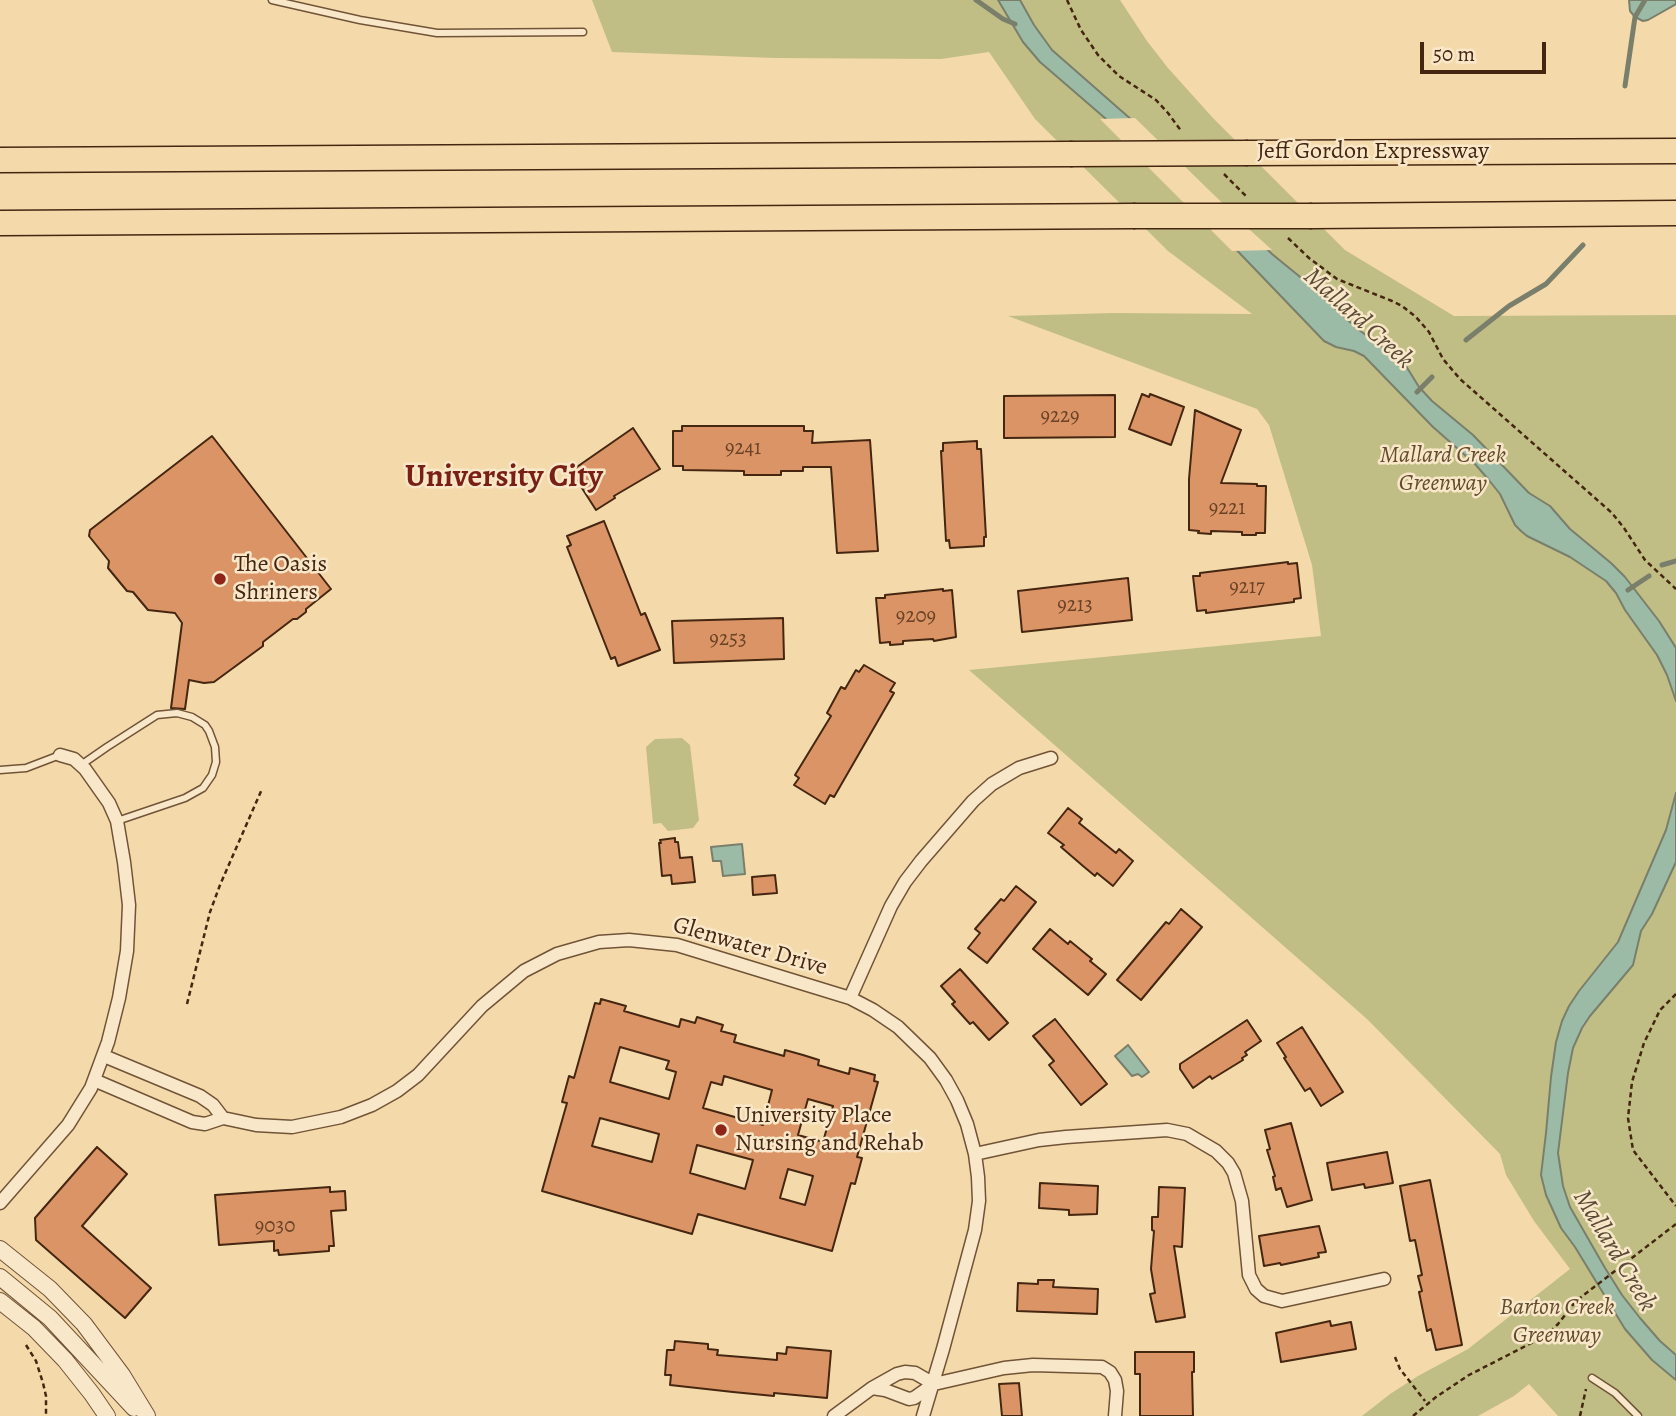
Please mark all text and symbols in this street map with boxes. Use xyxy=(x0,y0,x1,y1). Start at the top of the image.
scale bar xyxy=(1424,28,1550,72)
text: 50 m xyxy=(1433,40,1475,68)
street label: Jeff Gordon Expressway xyxy=(1257,138,1489,166)
water label: Mallard Creek xyxy=(1297,262,1419,376)
house number: 9229 xyxy=(1040,404,1080,430)
house number: 9241 xyxy=(725,436,761,462)
park label: Mallard Creek Greenway xyxy=(1380,442,1506,498)
district label: University City xyxy=(405,459,603,497)
house number: 9221 xyxy=(1209,496,1245,522)
place label: The Oasis Shriners xyxy=(234,551,327,607)
marker: The Oasis Shriners xyxy=(212,571,228,587)
house number: 9217 xyxy=(1229,575,1265,601)
house number: 9213 xyxy=(1057,593,1093,619)
house number: 9209 xyxy=(896,604,936,630)
house number: 9253 xyxy=(709,627,747,653)
street label: Glenwater Drive xyxy=(669,911,831,983)
place label: University Place Nursing and Rehab xyxy=(735,1102,924,1158)
marker: University Place Nursing and Rehab xyxy=(713,1122,729,1138)
water label: Mallard Creek xyxy=(1565,1184,1663,1318)
house number: 9030 xyxy=(255,1214,295,1240)
park label: Barton Creek Greenway xyxy=(1499,1294,1615,1350)

